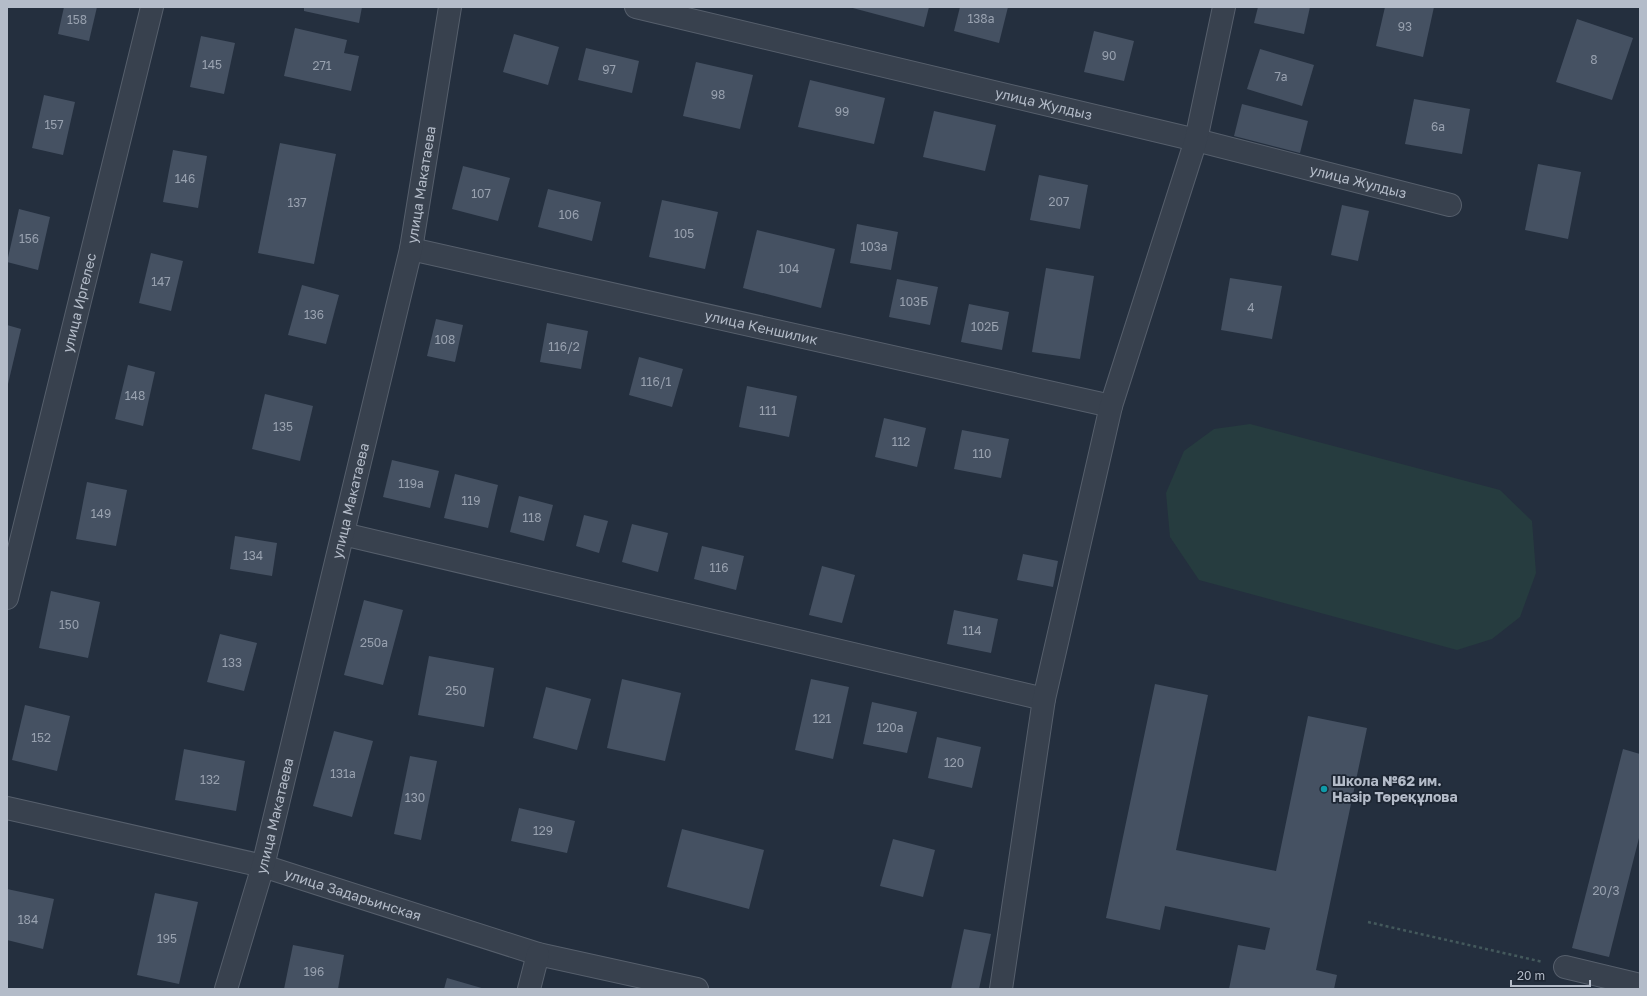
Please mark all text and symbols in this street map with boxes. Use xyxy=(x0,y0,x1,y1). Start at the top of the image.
house number: 138а xyxy=(968,11,994,26)
house number: 158 xyxy=(67,12,87,27)
house number: 93 xyxy=(1398,19,1412,34)
house number: 90 xyxy=(1102,48,1116,63)
house number: 8 xyxy=(1590,52,1598,67)
house number: 145 xyxy=(202,57,222,72)
house number: 271 xyxy=(312,58,332,73)
house number: 97 xyxy=(602,62,616,77)
house number: 7а xyxy=(1274,69,1288,84)
street label: улица Жулдыз xyxy=(994,84,1094,123)
house number: 98 xyxy=(711,87,725,102)
house number: 99 xyxy=(835,104,849,119)
house number: 157 xyxy=(44,117,64,132)
house number: 6а xyxy=(1431,119,1445,134)
street label: улица Макатаева xyxy=(403,125,439,245)
street label: улица Жулдыз xyxy=(1308,160,1409,202)
house number: 146 xyxy=(175,171,195,186)
house number: 107 xyxy=(471,186,491,201)
house number: 207 xyxy=(1049,194,1069,209)
house number: 137 xyxy=(287,195,307,210)
house number: 106 xyxy=(559,207,579,222)
house number: 105 xyxy=(674,226,694,241)
house number: 156 xyxy=(19,231,39,246)
house number: 103а xyxy=(860,239,888,254)
street label: улица Иргелес xyxy=(59,251,99,354)
house number: 104 xyxy=(779,261,799,276)
house number: 147 xyxy=(151,274,171,289)
house number: 103Б xyxy=(900,294,928,309)
house number: 4 xyxy=(1247,300,1255,315)
street label: улица Кеншилик xyxy=(703,306,820,348)
house number: 136 xyxy=(304,307,324,322)
house number: 102Б xyxy=(971,319,999,334)
house number: 108 xyxy=(435,332,455,347)
house number: 116/2 xyxy=(548,339,580,354)
house number: 116/1 xyxy=(641,374,671,389)
house number: 148 xyxy=(125,388,145,403)
house number: 111 xyxy=(759,403,777,418)
house number: 135 xyxy=(273,419,293,434)
house number: 112 xyxy=(892,434,910,449)
street label: улица Макатаева xyxy=(328,441,372,560)
house number: 110 xyxy=(972,446,992,461)
house number: 119а xyxy=(398,476,424,491)
house number: 119 xyxy=(462,493,480,508)
house number: 149 xyxy=(91,506,111,521)
house number: 118 xyxy=(523,510,541,525)
house number: 134 xyxy=(243,548,263,563)
house number: 116 xyxy=(710,560,728,575)
house number: 150 xyxy=(59,617,79,632)
house number: 114 xyxy=(963,623,981,638)
house number: 250а xyxy=(360,635,388,650)
house number: 133 xyxy=(222,655,242,670)
house number: 250 xyxy=(445,683,467,698)
house number: 121 xyxy=(813,711,831,726)
house number: 120а xyxy=(876,720,904,735)
house number: 152 xyxy=(31,730,51,745)
house number: 120 xyxy=(944,755,964,770)
street label: улица Макатаева xyxy=(252,756,297,876)
house number: 131а xyxy=(330,766,356,781)
house number: 132 xyxy=(200,772,220,787)
place label: Школа №62 им. Назір Төреқұлова xyxy=(1332,772,1458,806)
marker: Школа №62 им. Назір Төреқұлова xyxy=(1319,784,1329,794)
house number: 130 xyxy=(405,790,425,805)
house number: 129 xyxy=(533,823,553,838)
street label: улица Задарьинская xyxy=(283,865,424,924)
house number: 20/3 xyxy=(1592,883,1620,898)
house number: 184 xyxy=(18,912,38,927)
house number: 195 xyxy=(157,931,177,946)
scale bar xyxy=(1511,962,1590,988)
house number: 196 xyxy=(304,964,324,979)
text: 20 m xyxy=(1517,968,1545,983)

